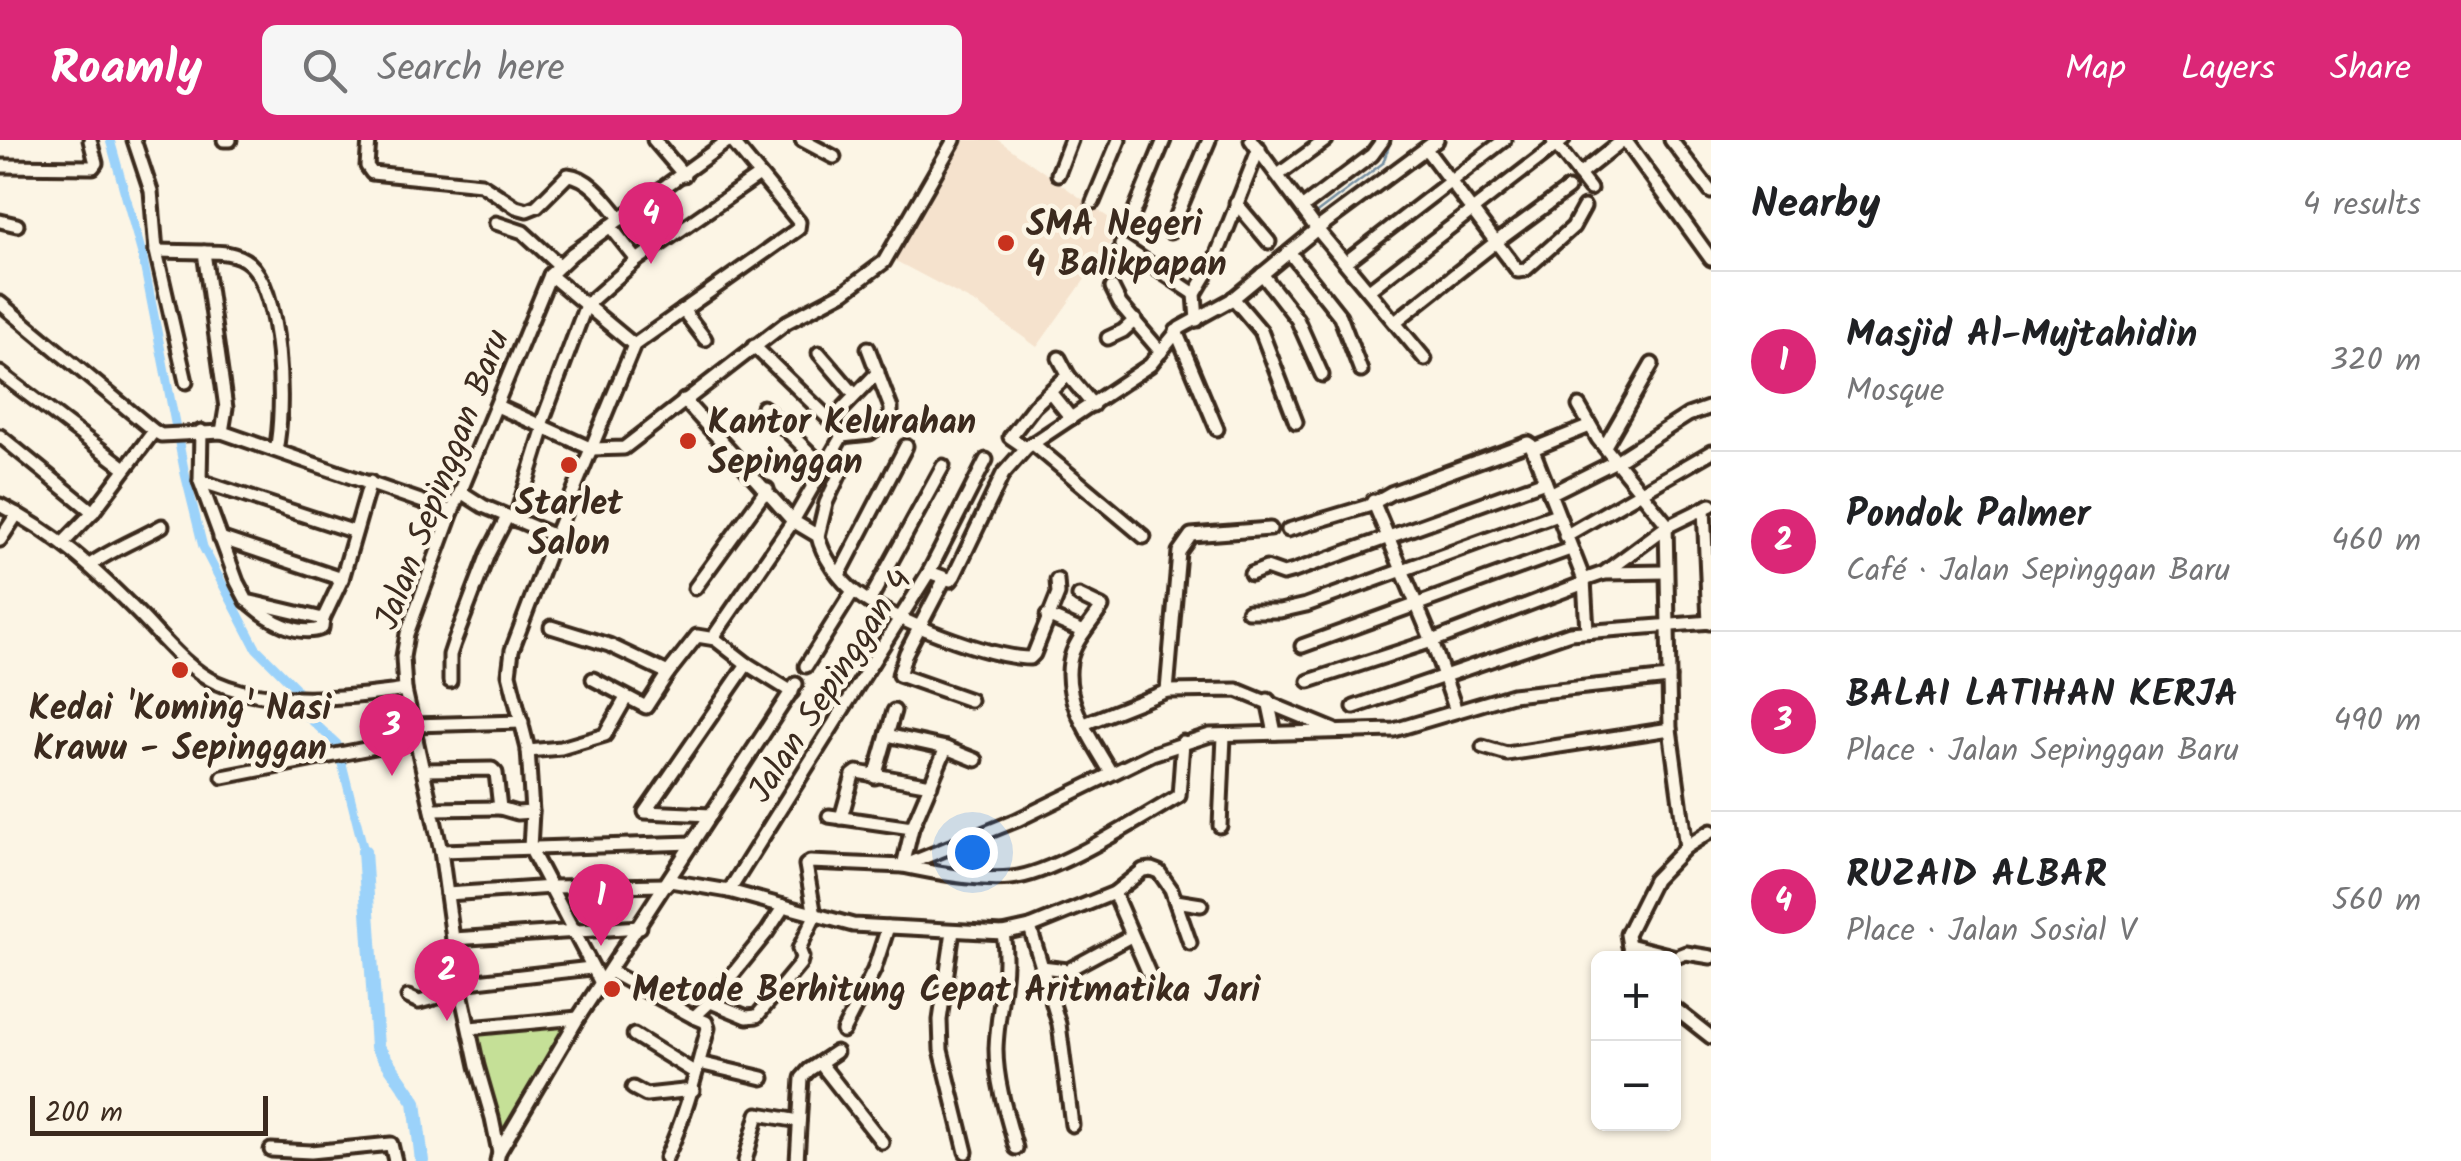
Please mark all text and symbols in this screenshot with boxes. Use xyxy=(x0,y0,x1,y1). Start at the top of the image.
search box xyxy=(262,25,962,115)
text: Roamly xyxy=(50,32,202,108)
text: Search here xyxy=(377,40,565,100)
text: Map xyxy=(2065,42,2126,98)
text: Layers xyxy=(2181,42,2275,98)
text: Share xyxy=(2330,42,2411,98)
icon: search xyxy=(297,43,352,98)
text: Nearby xyxy=(1751,172,1880,239)
text: 4 results xyxy=(2303,180,2421,231)
pin: 4 xyxy=(618,182,684,264)
place label: SMA Negeri 4 Balikpapan xyxy=(1026,198,1227,294)
marker: SMA Negeri 4 Balikpapan xyxy=(995,232,1017,254)
text: Masjid Al-Mujtahidin xyxy=(1846,306,2197,366)
street label: Jalan Sepinggan Baru xyxy=(361,321,527,639)
text: 1 xyxy=(1779,336,1788,387)
text: 320 m xyxy=(2330,336,2421,387)
text: Mosque xyxy=(1846,366,1944,417)
place label: Kantor Kelurahan Sepinggan xyxy=(708,396,976,492)
marker: Kantor Kelurahan Sepinggan xyxy=(677,430,699,452)
marker: Starlet Salon xyxy=(558,454,580,476)
place label: Starlet Salon xyxy=(515,477,624,573)
text: Pondok Palmer xyxy=(1846,486,2090,546)
text: 2 xyxy=(1774,516,1793,567)
text: 460 m xyxy=(2331,516,2421,567)
text: Café · Jalan Sepinggan Baru xyxy=(1846,546,2230,597)
street label: Jalan Sepinggan 4 xyxy=(734,558,929,815)
marker: Kedai 'Koming' Nasi Krawu - Sepinggan xyxy=(169,659,191,681)
text: BALAI LATIHAN KERJA xyxy=(1846,666,2238,726)
place label: Kedai 'Koming' Nasi Krawu - Sepinggan xyxy=(29,682,332,778)
pin: 3 xyxy=(360,694,424,776)
text: 3 xyxy=(1775,696,1792,747)
text: 490 m xyxy=(2333,696,2421,747)
text: Place · Jalan Sepinggan Baru xyxy=(1846,726,2239,777)
your location xyxy=(947,827,998,878)
text: RUZAID ALBAR xyxy=(1846,846,2107,906)
pin: 1 xyxy=(568,864,634,946)
text: 4 xyxy=(1775,876,1792,927)
text: 560 m xyxy=(2332,876,2421,927)
text: Place · Jalan Sosial V xyxy=(1846,906,2136,957)
pin: 2 xyxy=(414,938,480,1021)
map controls xyxy=(1591,951,1681,1131)
button: + xyxy=(1591,951,1681,1041)
place label: Metode Berhitung Cepat Aritmatika Jari xyxy=(632,964,1261,1020)
marker: Metode Berhitung Cepat Aritmatika Jari xyxy=(601,978,623,1000)
button: − xyxy=(1591,1041,1681,1131)
scale bar xyxy=(30,1091,268,1136)
text: 200 m xyxy=(45,1091,123,1136)

